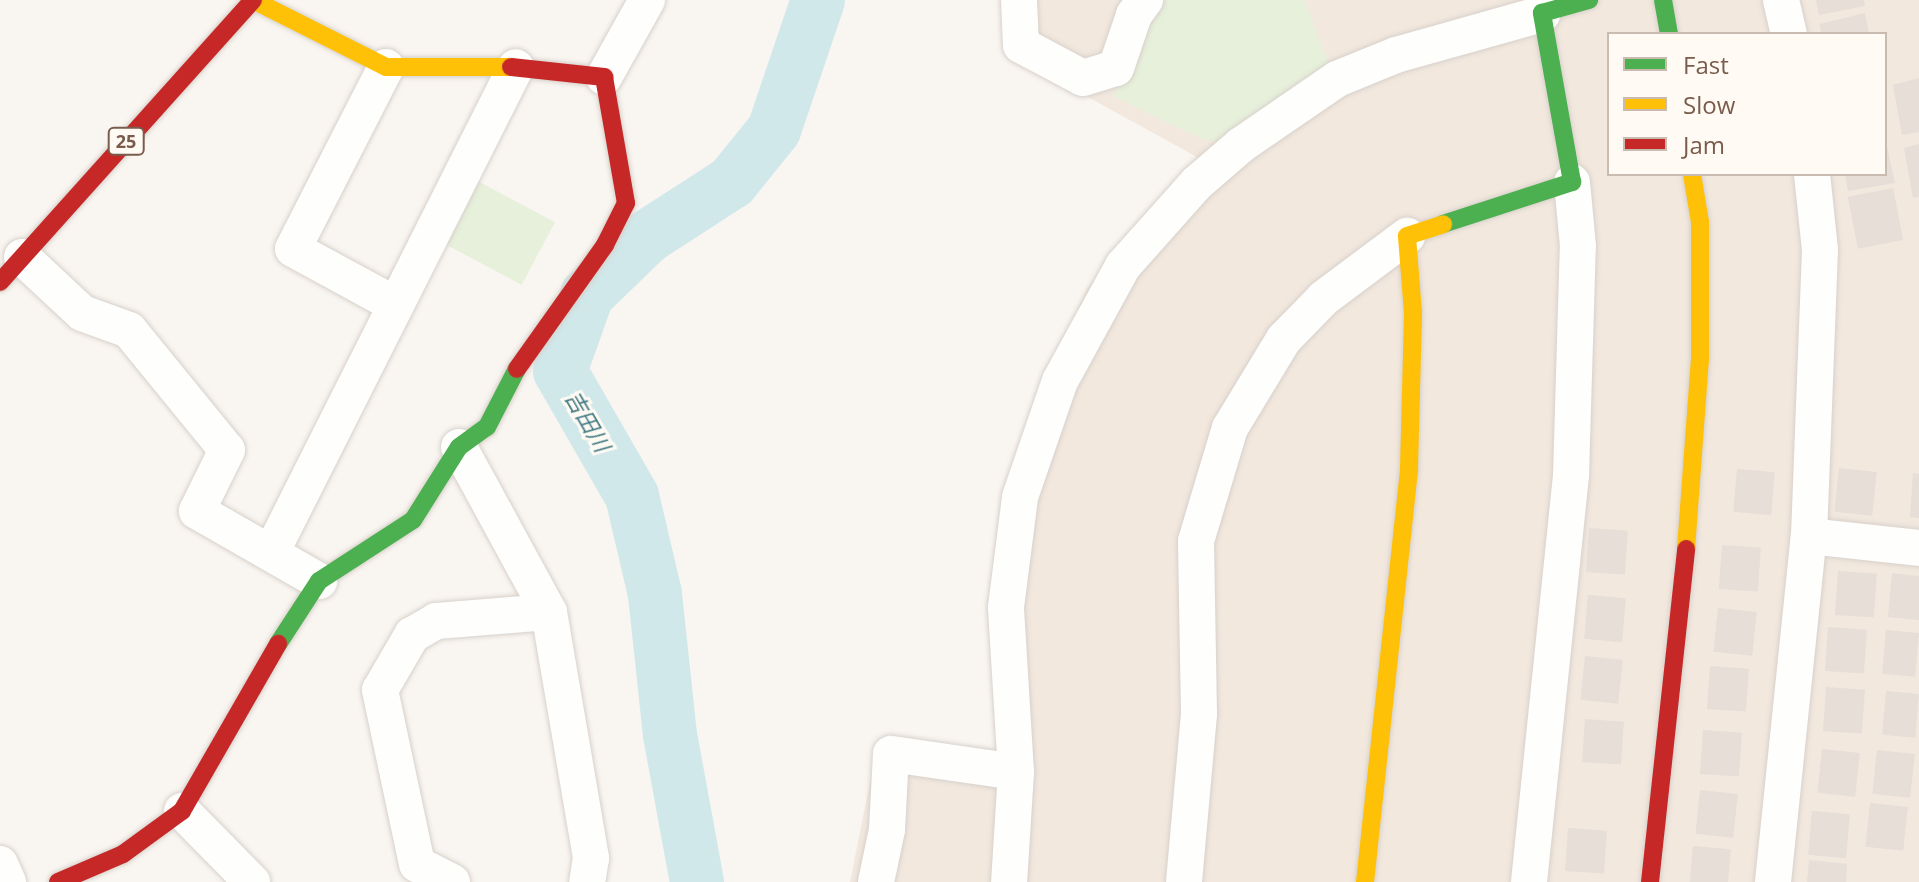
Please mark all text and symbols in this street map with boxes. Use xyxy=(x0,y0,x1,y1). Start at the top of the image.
legend xyxy=(1607,32,1887,176)
text: Fast xyxy=(1683,48,1729,81)
text: Slow xyxy=(1683,88,1735,121)
road number: 25 xyxy=(106,127,146,155)
text: Jam xyxy=(1683,128,1725,161)
water label: 吉田川 xyxy=(560,386,616,456)

